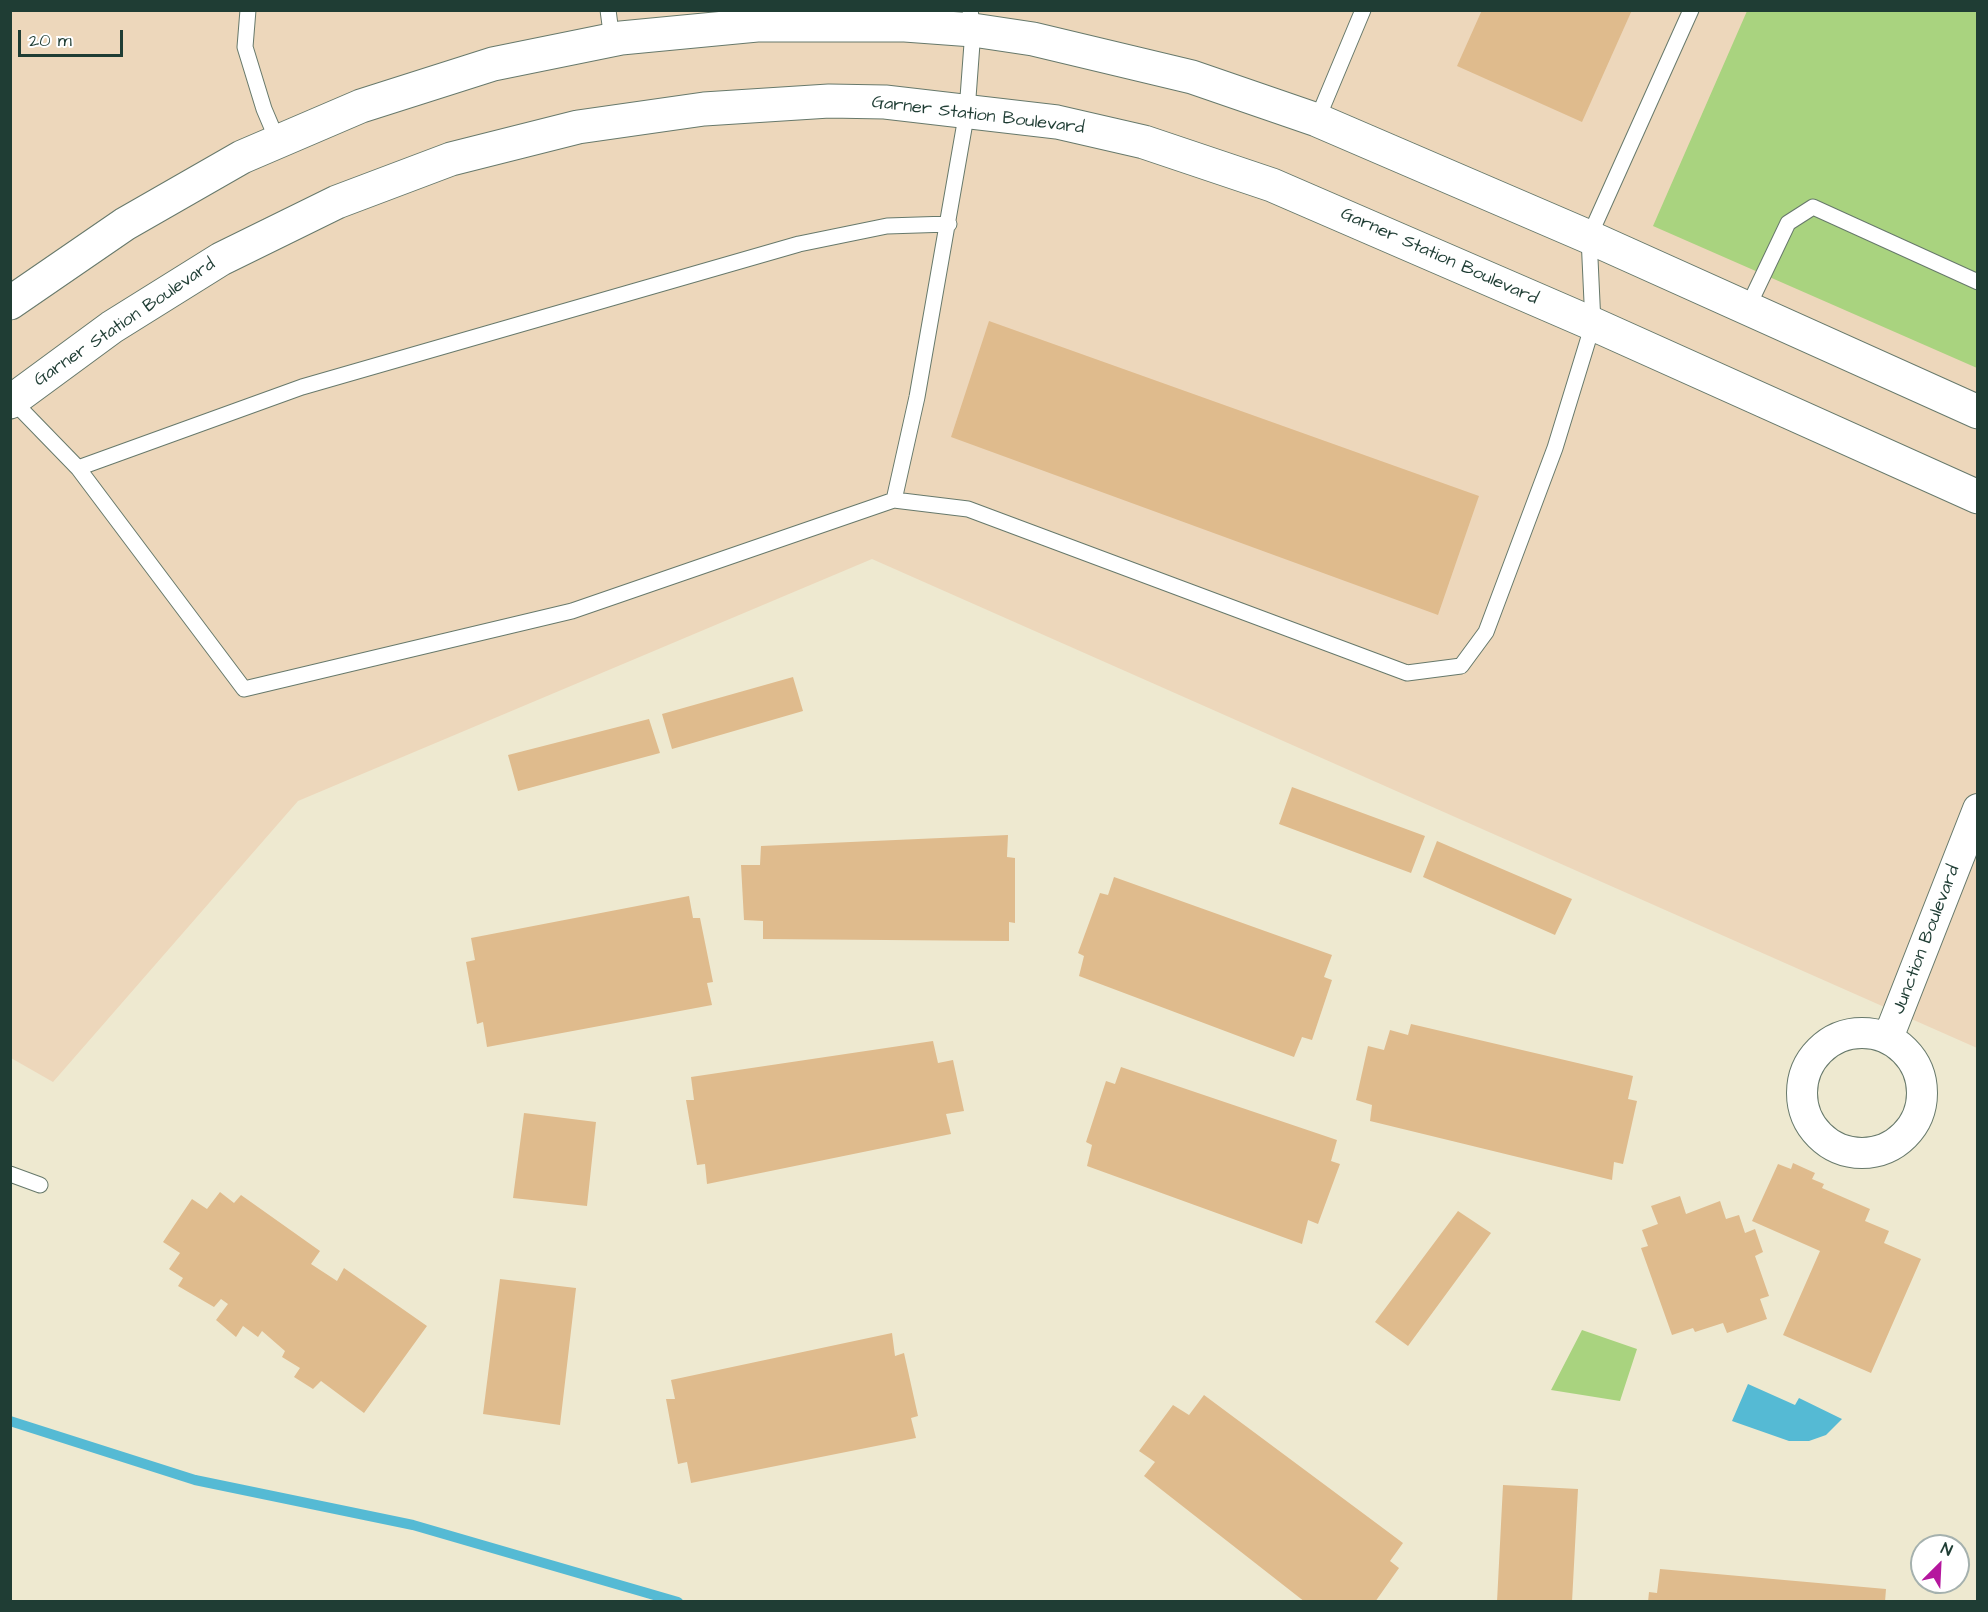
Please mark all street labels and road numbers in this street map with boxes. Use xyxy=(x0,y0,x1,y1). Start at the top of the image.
street label: Garner Station Boulevard xyxy=(870,92,1086,140)
street label: Garner Station Boulevard xyxy=(1337,204,1541,310)
street label: Garner Station Boulevard xyxy=(30,254,220,392)
street label: Junction Boulevard xyxy=(1889,863,1965,1017)

